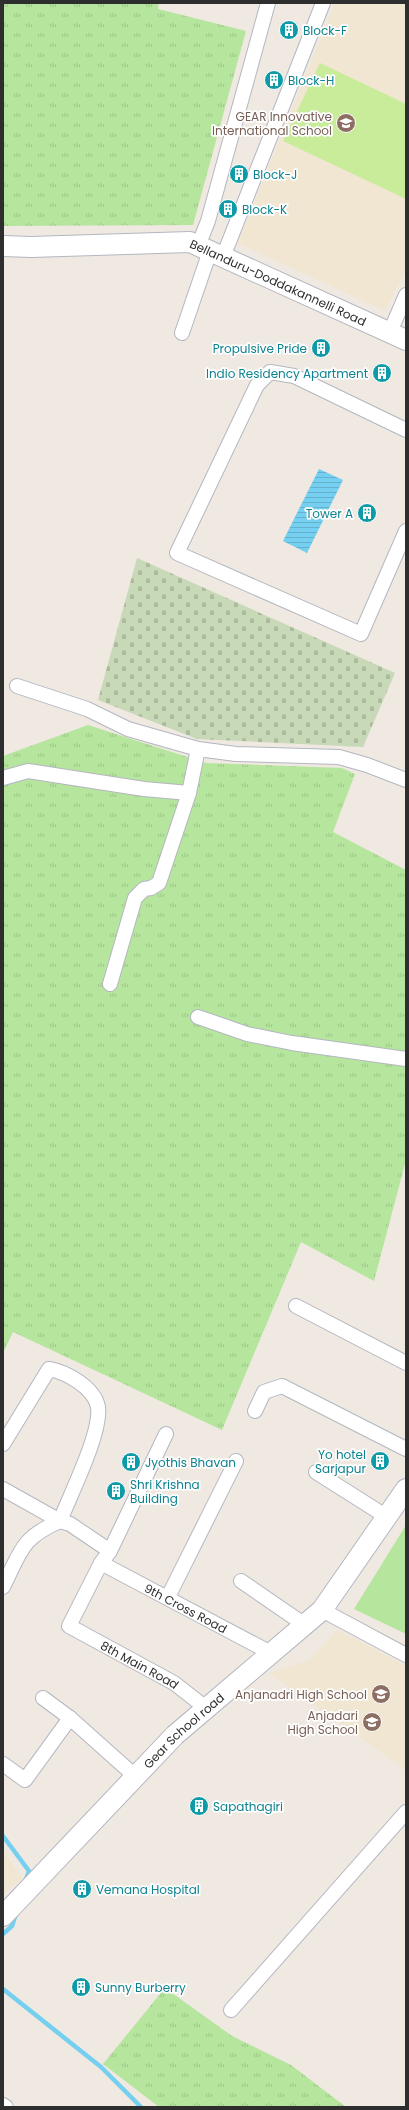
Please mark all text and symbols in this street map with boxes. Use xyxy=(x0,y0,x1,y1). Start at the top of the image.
building icon: Block-F xyxy=(278,19,300,41)
place label: Block-F xyxy=(303,22,347,39)
building icon: Block-H xyxy=(263,69,285,91)
place label: Block-H xyxy=(288,72,334,89)
place label: GEAR Innovative International School xyxy=(212,108,332,139)
school or university icon: GEAR Innovative International School xyxy=(335,112,357,134)
building icon: Block-J xyxy=(228,163,250,185)
place label: Block-J xyxy=(253,166,297,183)
building icon: Block-K xyxy=(217,198,239,220)
place label: Block-K xyxy=(242,201,287,218)
street label: Bellanduru-Doddakannelli Road xyxy=(187,235,369,329)
building icon: Propulsive Pride xyxy=(310,337,332,359)
place label: Propulsive Pride xyxy=(213,340,307,357)
building icon: Indio Residency Apartment xyxy=(371,362,393,384)
place label: Indio Residency Apartment xyxy=(206,365,368,382)
building icon: Tower A xyxy=(356,502,378,524)
place label: Tower A xyxy=(306,505,353,522)
place label: Yo hotel Sarjapur xyxy=(315,1446,367,1477)
building icon: Yo hotel Sarjapur xyxy=(369,1450,391,1472)
building icon: Jyothis Bhavan xyxy=(120,1451,142,1473)
place label: Jyothis Bhavan xyxy=(145,1454,236,1471)
place label: Shri Krishna Building xyxy=(130,1476,200,1507)
building icon: Shri Krishna Building xyxy=(105,1480,127,1502)
street label: 9th Cross Road xyxy=(142,1579,230,1637)
street label: 8th Main Road xyxy=(98,1636,183,1692)
school or university icon: Anjanadri High School xyxy=(370,1683,392,1705)
place label: Anjanadri High School xyxy=(235,1686,367,1703)
street label: Gear School road xyxy=(139,1689,227,1772)
place label: Anjadari High School xyxy=(287,1707,358,1738)
school or university icon: Anjadari High School xyxy=(361,1711,383,1733)
building icon: Sapathagiri xyxy=(188,1795,210,1817)
place label: Sapathagiri xyxy=(213,1798,283,1815)
building icon: Vemana Hospital xyxy=(71,1878,93,1900)
place label: Vemana Hospital xyxy=(96,1881,200,1898)
building icon: Sunny Burberry xyxy=(70,1976,92,1998)
place label: Sunny Burberry xyxy=(95,1979,186,1996)

